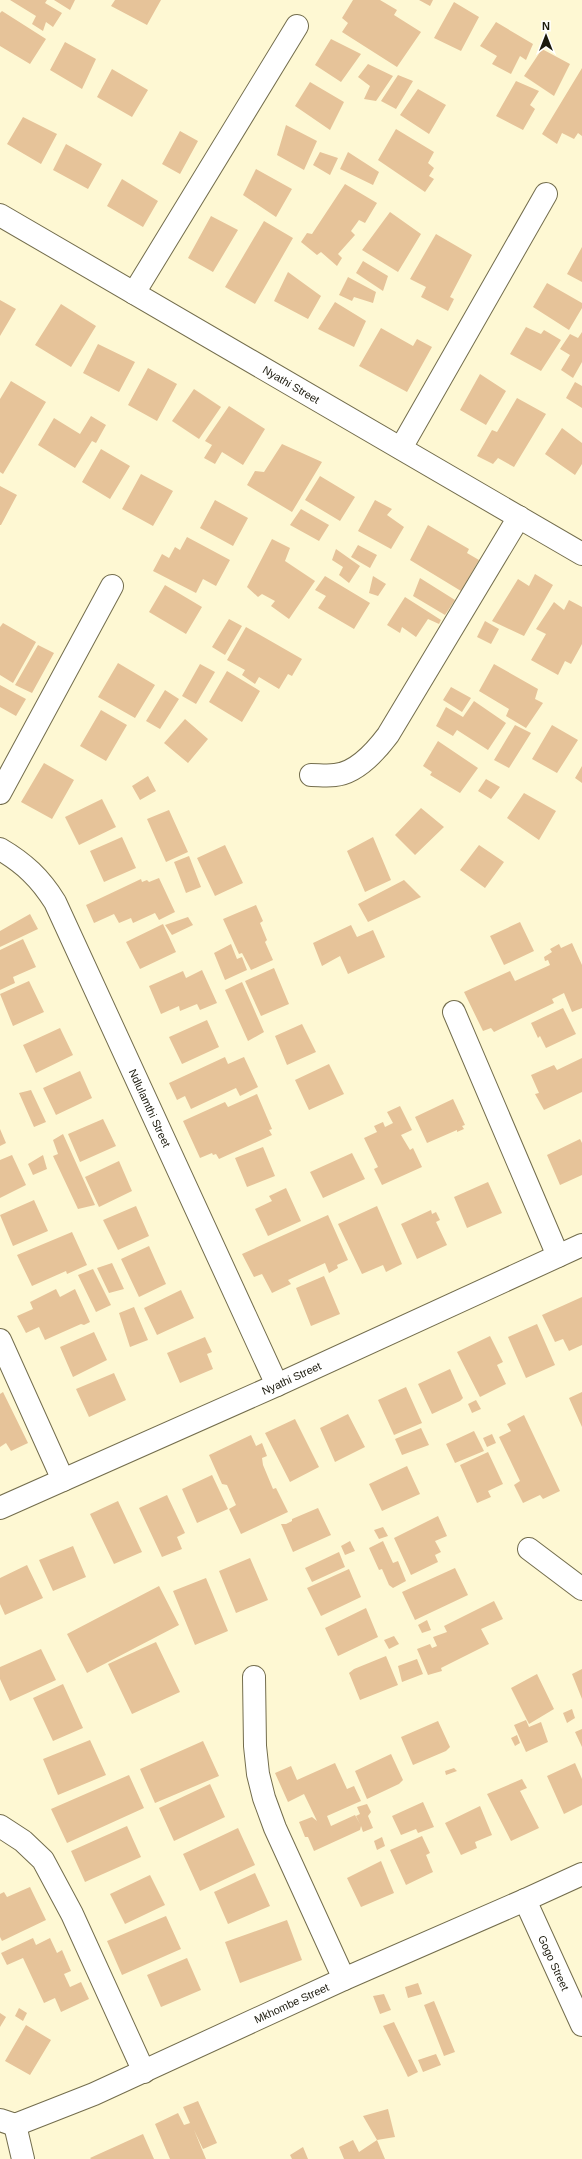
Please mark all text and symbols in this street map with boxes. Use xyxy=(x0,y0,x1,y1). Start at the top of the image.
north arrow xyxy=(526,16,566,56)
text: N xyxy=(542,20,550,32)
street label: Nyathi Street xyxy=(261,363,322,406)
street label: Ndlulamthi Street xyxy=(127,1067,173,1149)
street label: Nyathi Street xyxy=(260,1360,323,1397)
street label: Gogo Street xyxy=(536,1933,571,1992)
street label: Mkhombe Street xyxy=(252,1981,331,2026)

